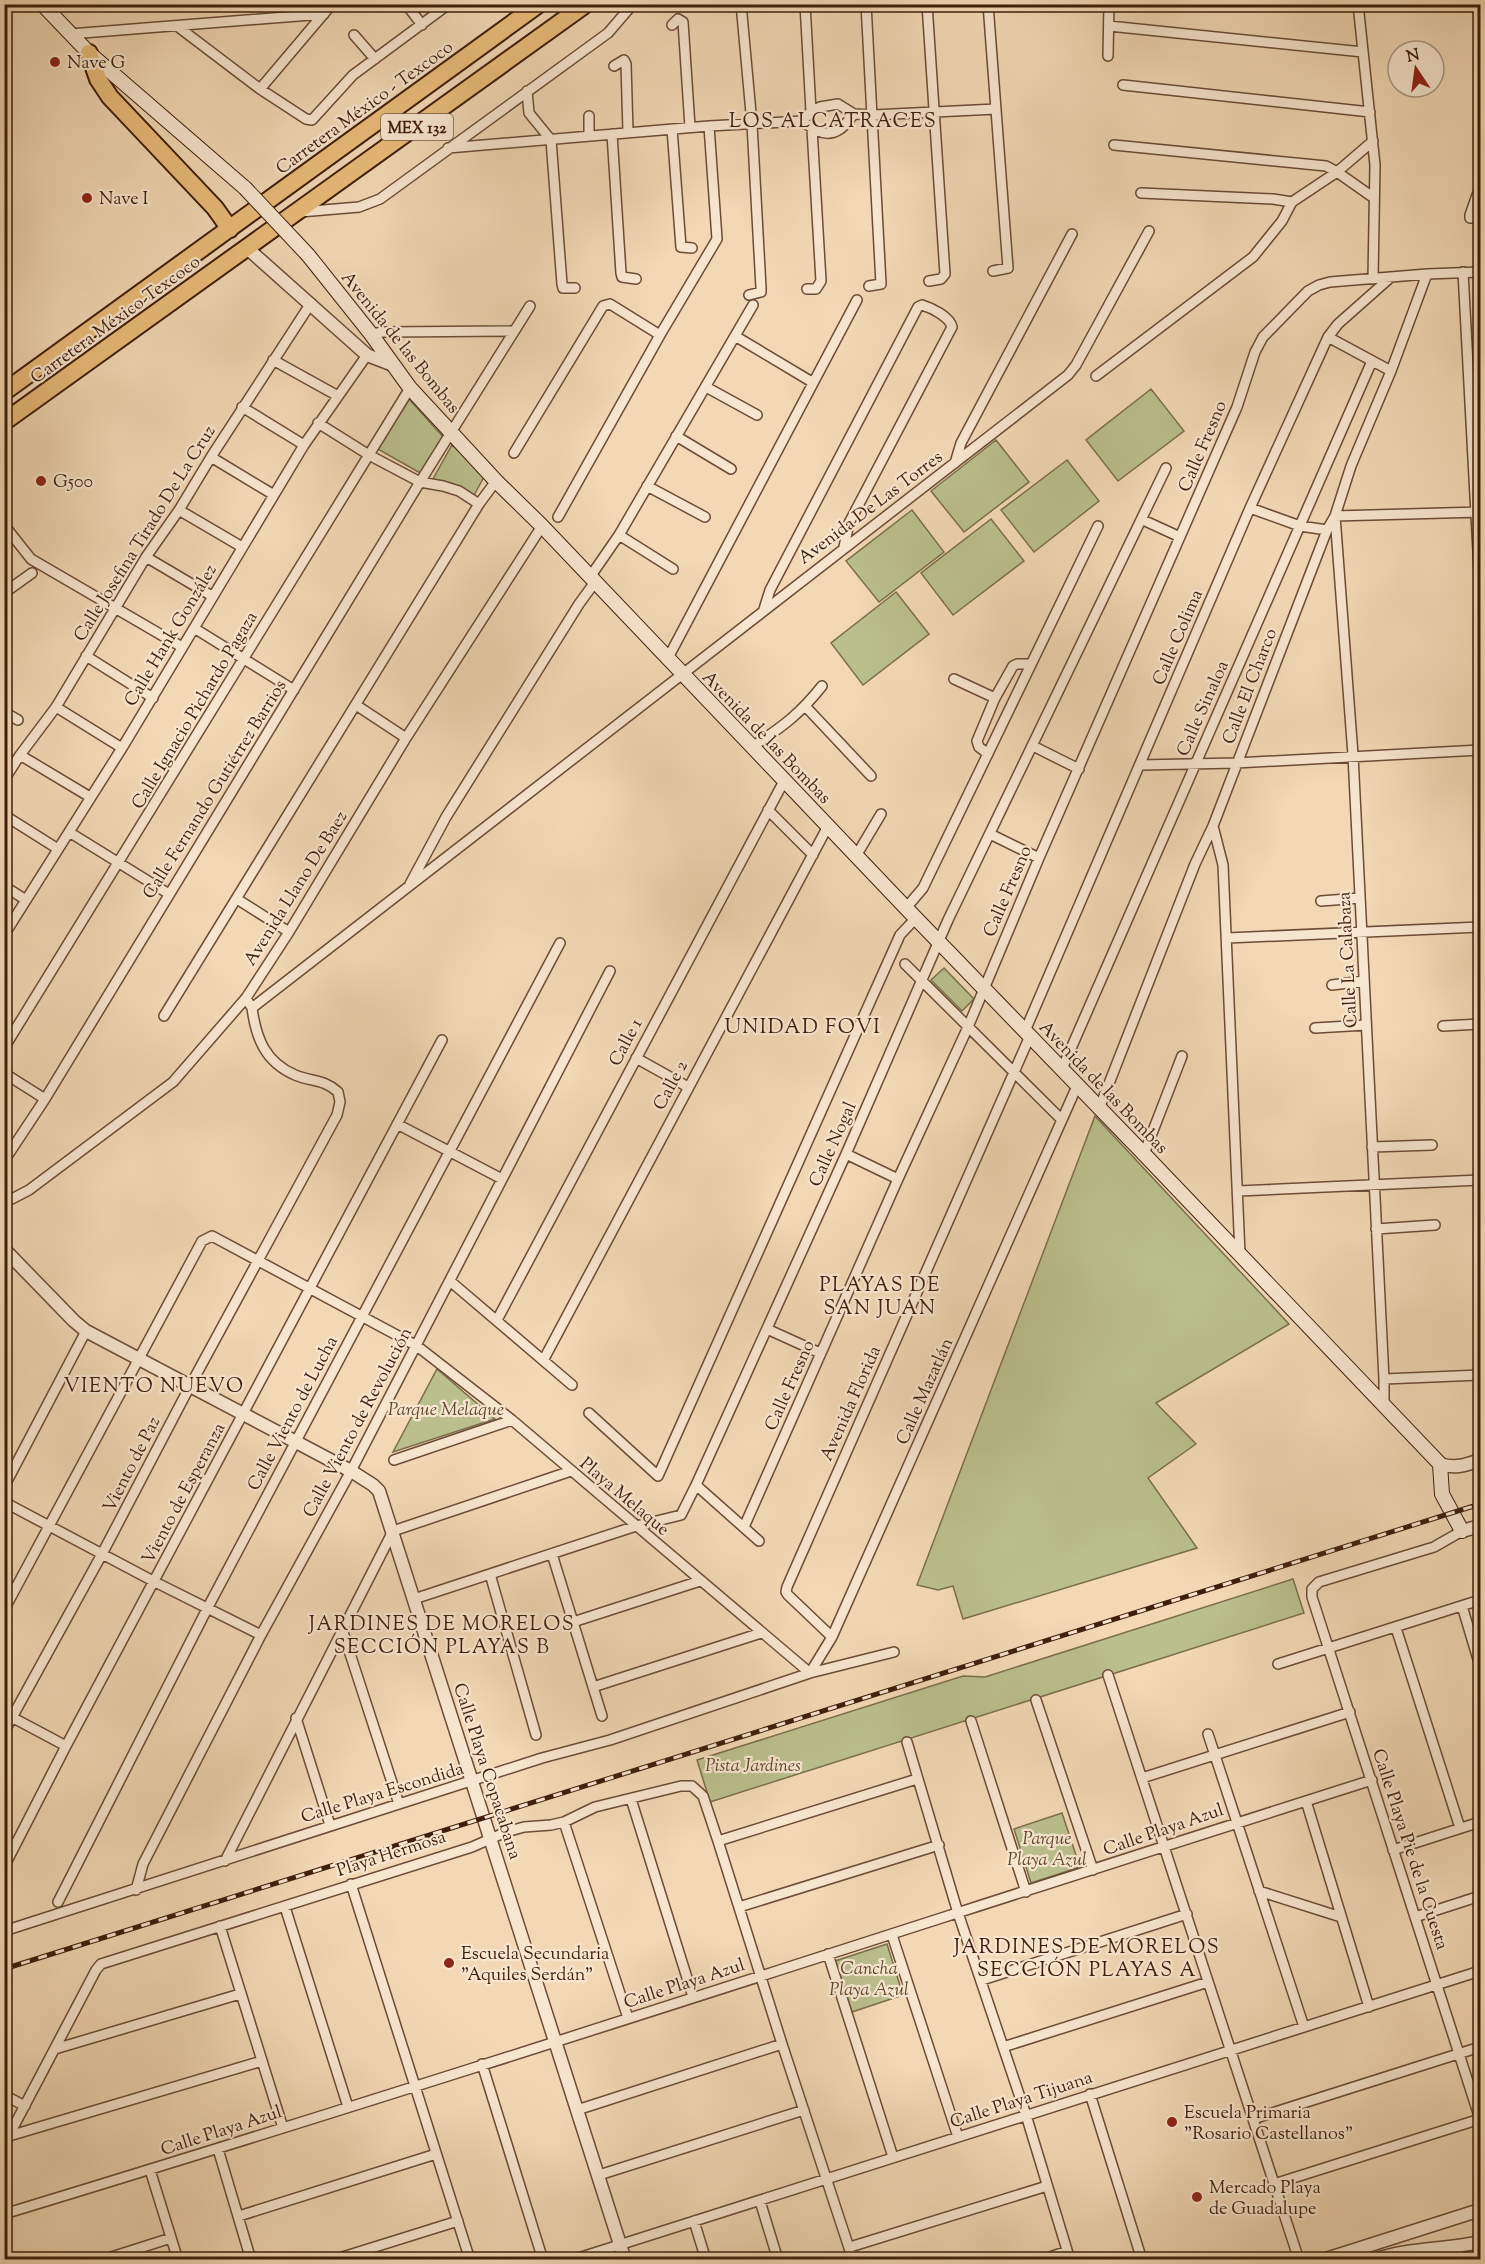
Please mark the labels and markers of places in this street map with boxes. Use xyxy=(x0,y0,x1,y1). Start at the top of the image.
place label: Nave G xyxy=(67,51,125,77)
marker: Nave G xyxy=(48,55,62,69)
place label: Nave I xyxy=(99,187,148,213)
marker: Nave I xyxy=(80,191,94,205)
place label: G500 xyxy=(53,470,93,496)
marker: G500 xyxy=(34,474,48,488)
place label: Escuela Secundaria "Aquiles Serdán" xyxy=(461,1942,609,1989)
marker: Escuela Secundaria "Aquiles Serdán" xyxy=(442,1956,456,1970)
place label: Escuela Primaria "Rosario Castellanos" xyxy=(1184,2101,1353,2148)
marker: Escuela Primaria "Rosario Castellanos" xyxy=(1165,2115,1179,2129)
place label: Mercado Playa de Guadalupe xyxy=(1209,2176,1321,2223)
marker: Mercado Playa de Guadalupe xyxy=(1190,2190,1204,2204)

